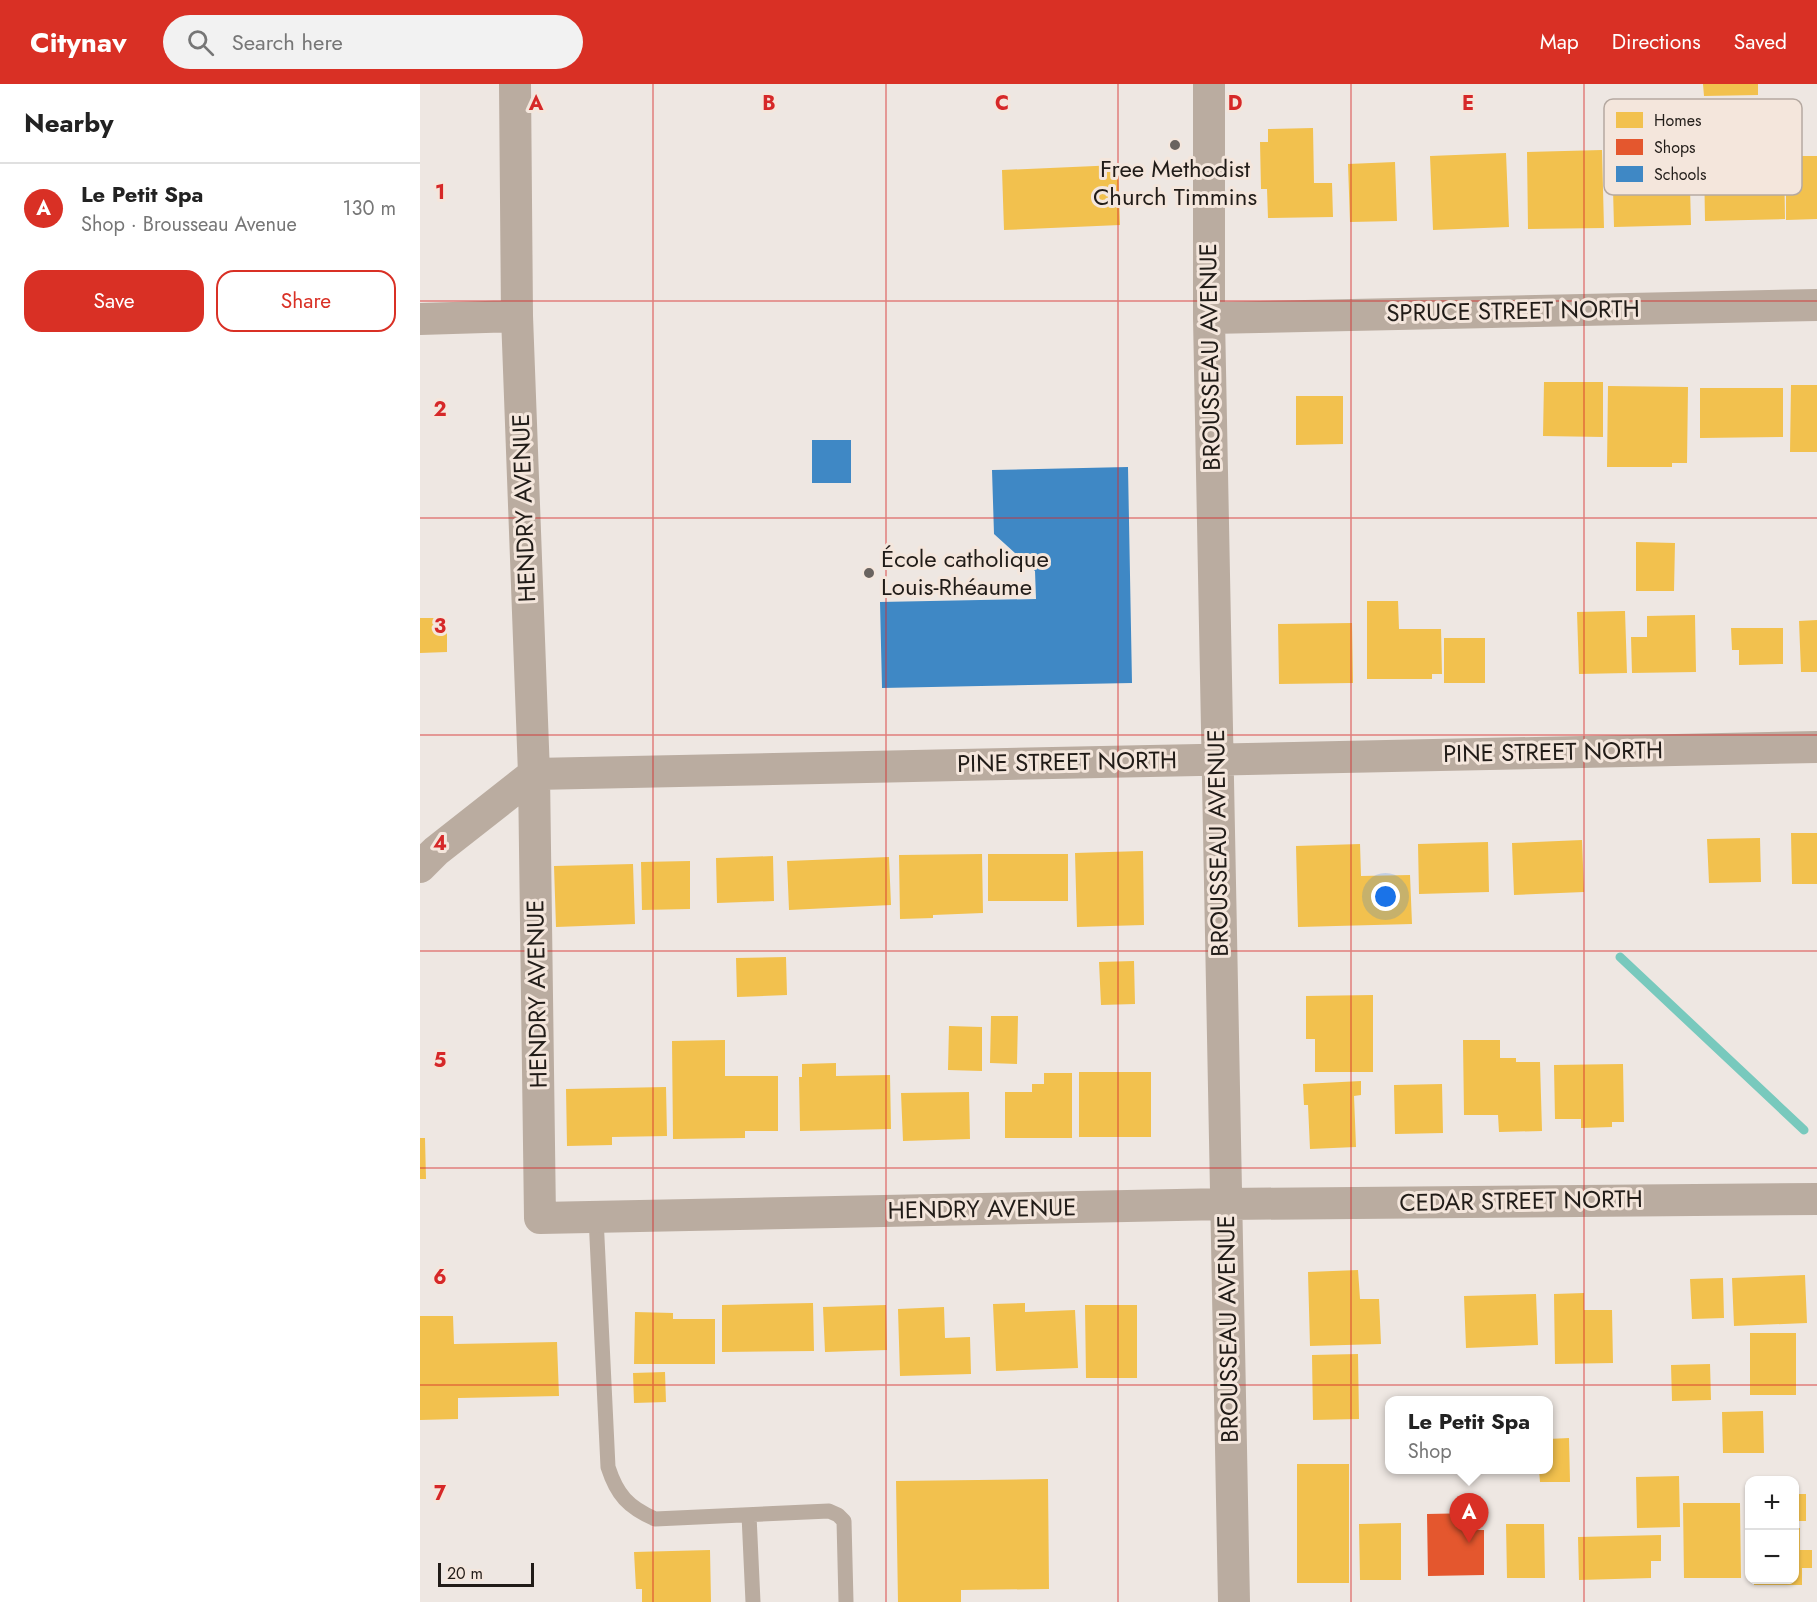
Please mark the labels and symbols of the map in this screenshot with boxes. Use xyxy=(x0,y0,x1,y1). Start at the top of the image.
text: A xyxy=(528,89,544,118)
text: B xyxy=(762,89,776,118)
text: C xyxy=(995,89,1009,118)
text: D xyxy=(1228,89,1242,118)
text: E xyxy=(1462,89,1474,118)
legend xyxy=(1604,99,1802,195)
text: Homes xyxy=(1654,109,1701,132)
text: Shops xyxy=(1654,136,1695,159)
marker: Free Methodist Church Timmins xyxy=(1168,138,1182,152)
place label: Free Methodist Church Timmins xyxy=(1093,151,1257,214)
text: Schools xyxy=(1654,163,1706,186)
text: 1 xyxy=(435,178,445,207)
street label: BROUSSEAU AVENUE xyxy=(1190,243,1229,471)
street label: SPRUCE STREET NORTH xyxy=(1386,291,1640,330)
text: 2 xyxy=(433,395,447,424)
street label: HENDRY AVENUE xyxy=(503,413,544,603)
place label: École catholique Louis-Rhéaume xyxy=(881,541,1049,604)
marker: École catholique Louis-Rhéaume xyxy=(862,566,876,580)
text: 3 xyxy=(434,612,446,641)
street label: BROUSSEAU AVENUE xyxy=(1198,729,1237,957)
street label: PINE STREET NORTH xyxy=(1443,732,1663,771)
street label: PINE STREET NORTH xyxy=(957,742,1177,781)
text: 4 xyxy=(433,829,447,858)
your location xyxy=(1371,882,1400,911)
street label: HENDRY AVENUE xyxy=(517,899,556,1089)
text: 5 xyxy=(434,1046,447,1075)
street label: CEDAR STREET NORTH xyxy=(1399,1181,1643,1220)
street label: HENDRY AVENUE xyxy=(887,1189,1077,1228)
street label: BROUSSEAU AVENUE xyxy=(1208,1215,1247,1443)
text: 6 xyxy=(433,1263,447,1292)
text: 7 xyxy=(434,1479,447,1508)
pin: A xyxy=(1450,1494,1488,1543)
scale bar xyxy=(438,1560,534,1588)

